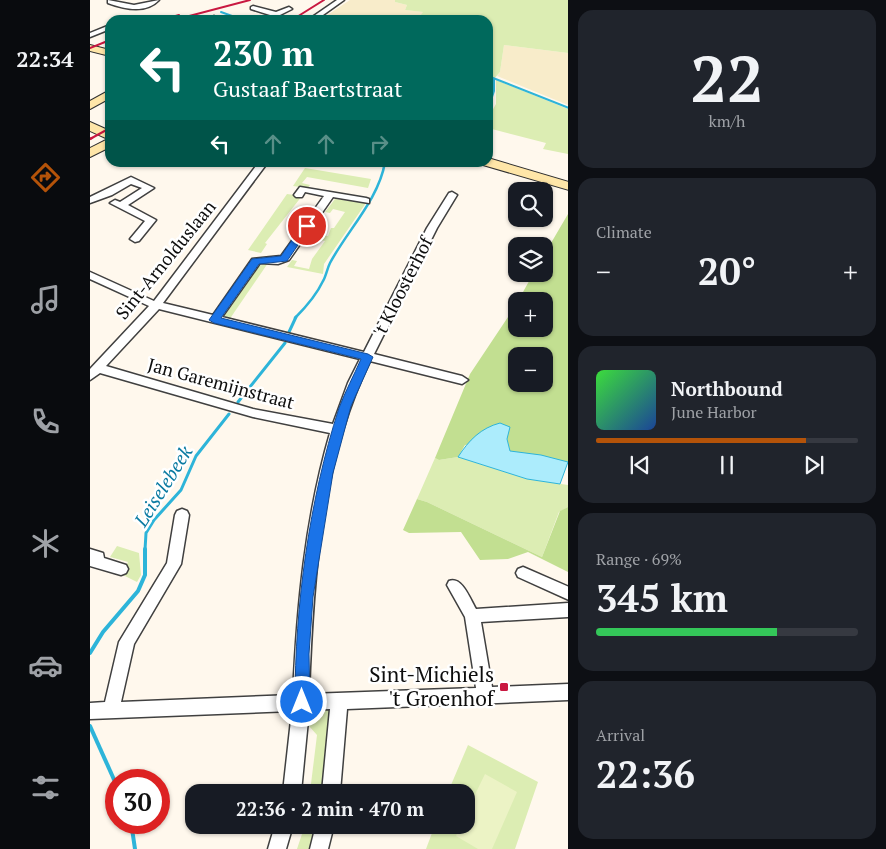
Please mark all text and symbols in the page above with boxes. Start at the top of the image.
text: 230 m [213,30,314,76]
text: 22 [690,34,764,121]
icon: left [130,35,195,100]
text: 22:34 [16,44,74,73]
text: Gustaaf Baertstraat [213,74,402,103]
text: km/h [709,110,745,132]
icon: left [206,130,234,158]
icon: ahead [259,130,287,158]
icon: ahead [312,130,340,158]
icon: right [365,130,393,158]
icon: directions [28,160,63,195]
map controls [508,182,553,392]
button: search [508,182,553,227]
street label: Sint-Arnolduslaan [110,195,221,324]
pin [286,205,328,247]
icon: arrive [293,212,321,240]
text: Climate [596,221,652,243]
street label: 't Kloosterhof [367,231,438,341]
button: layers [508,237,553,282]
text: 20° [698,246,756,296]
text: − [596,253,611,290]
text: + [843,253,858,290]
icon: music [28,282,63,317]
button: + [508,292,553,337]
button: − [508,347,553,392]
street label: Jan Garemijnstraat [145,352,298,414]
text: Northbound [671,376,783,401]
text: June Harbor [671,401,757,423]
icon: phone [28,404,63,439]
water label: Leiselebeek [127,440,198,532]
icon: previous [626,451,654,479]
icon: pause [713,451,741,479]
icon: next [800,451,828,479]
icon: climate [28,526,63,561]
text: Range · 69% [596,548,682,570]
text: 345 km [596,573,728,623]
icon: car [28,648,63,683]
place label: Sint-Michiels 't Groenhof [369,660,496,712]
position arrow [275,675,327,727]
marker: Sint-Michiels 't Groenhof [498,681,510,693]
text: Arrival [596,724,645,746]
text: 22:36 [596,749,695,799]
speed limit sign: 30 [105,769,170,834]
icon: filters [28,770,63,805]
text: 22:36 · 2 min · 470 m [236,796,424,821]

